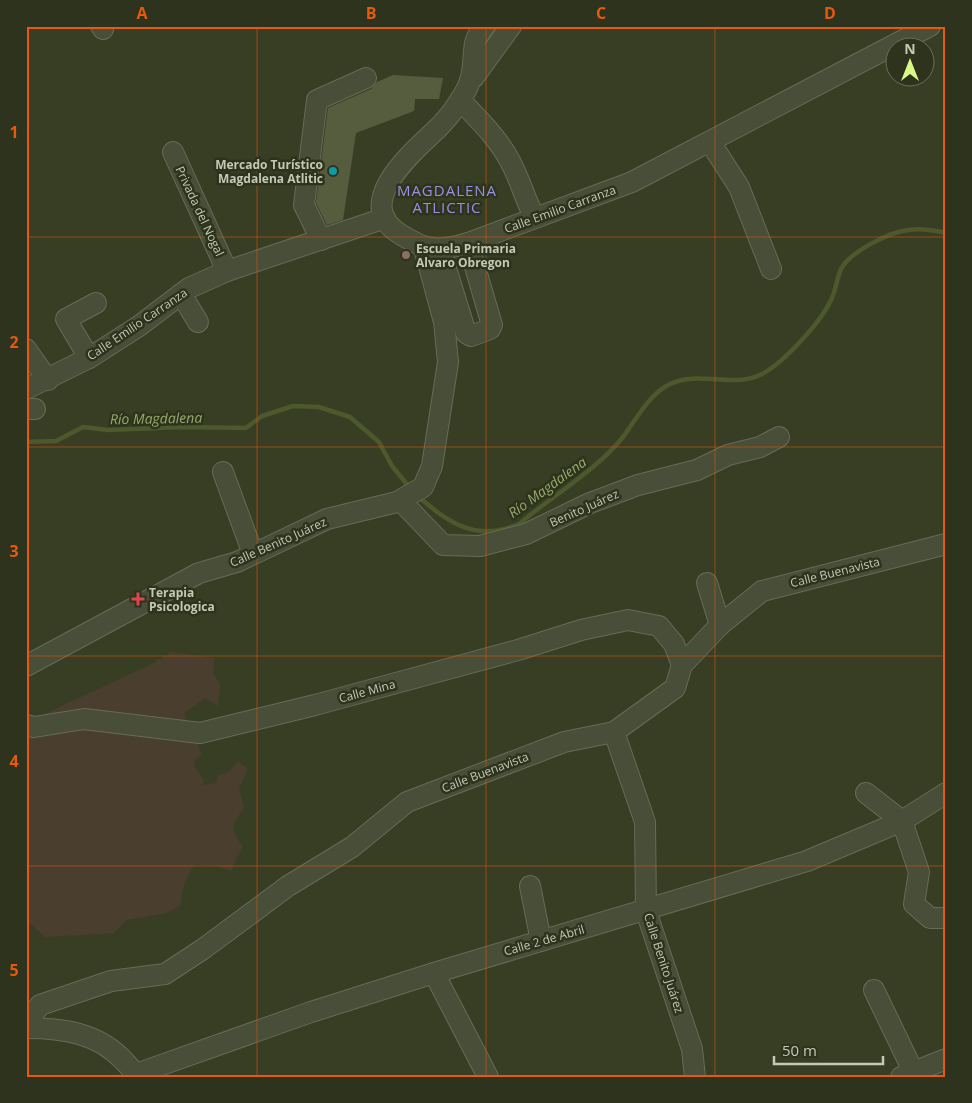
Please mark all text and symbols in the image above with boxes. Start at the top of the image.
text: A [136,2,148,24]
text: B [366,2,376,24]
text: C [596,2,606,24]
text: D [824,2,836,24]
north arrow [884,38,934,88]
text: N [904,39,916,58]
text: 1 [9,121,19,143]
place label: Mercado Turístico Magdalena Atlitic [215,156,323,187]
street label: Privada del Nogal [172,163,228,259]
marker: Mercado Turístico Magdalena Atlitic [327,165,339,177]
district label: MAGDALENA ATLICTIC [397,180,497,217]
street label: Calle Emilio Carranza [502,181,618,237]
place label: Escuela Primaria Alvaro Obregon [416,240,516,271]
marker: Escuela Primaria Alvaro Obregon [400,249,412,261]
street label: Calle Emilio Carranza [83,284,191,364]
text: 2 [9,331,19,353]
water label: Río Magdalena [110,408,202,428]
water label: Río Magdalena [504,452,590,522]
street label: Benito Juárez [547,485,622,531]
street label: Calle Benito Juárez [227,513,329,571]
text: 3 [9,540,19,562]
street label: Calle Buenavista [788,553,882,591]
place label: Terapia Psicologica [149,584,215,615]
marker: Terapia Psicologica [131,592,145,606]
street label: Calle Mina [337,675,397,707]
street label: Calle Buenavista [439,748,531,796]
text: 4 [9,750,19,772]
street label: Calle Benito Juárez [640,911,688,1016]
street label: Calle 2 de Abril [502,920,586,960]
text: 5 [9,959,19,981]
scale bar [774,1033,883,1065]
text: 50 m [782,1040,817,1060]

